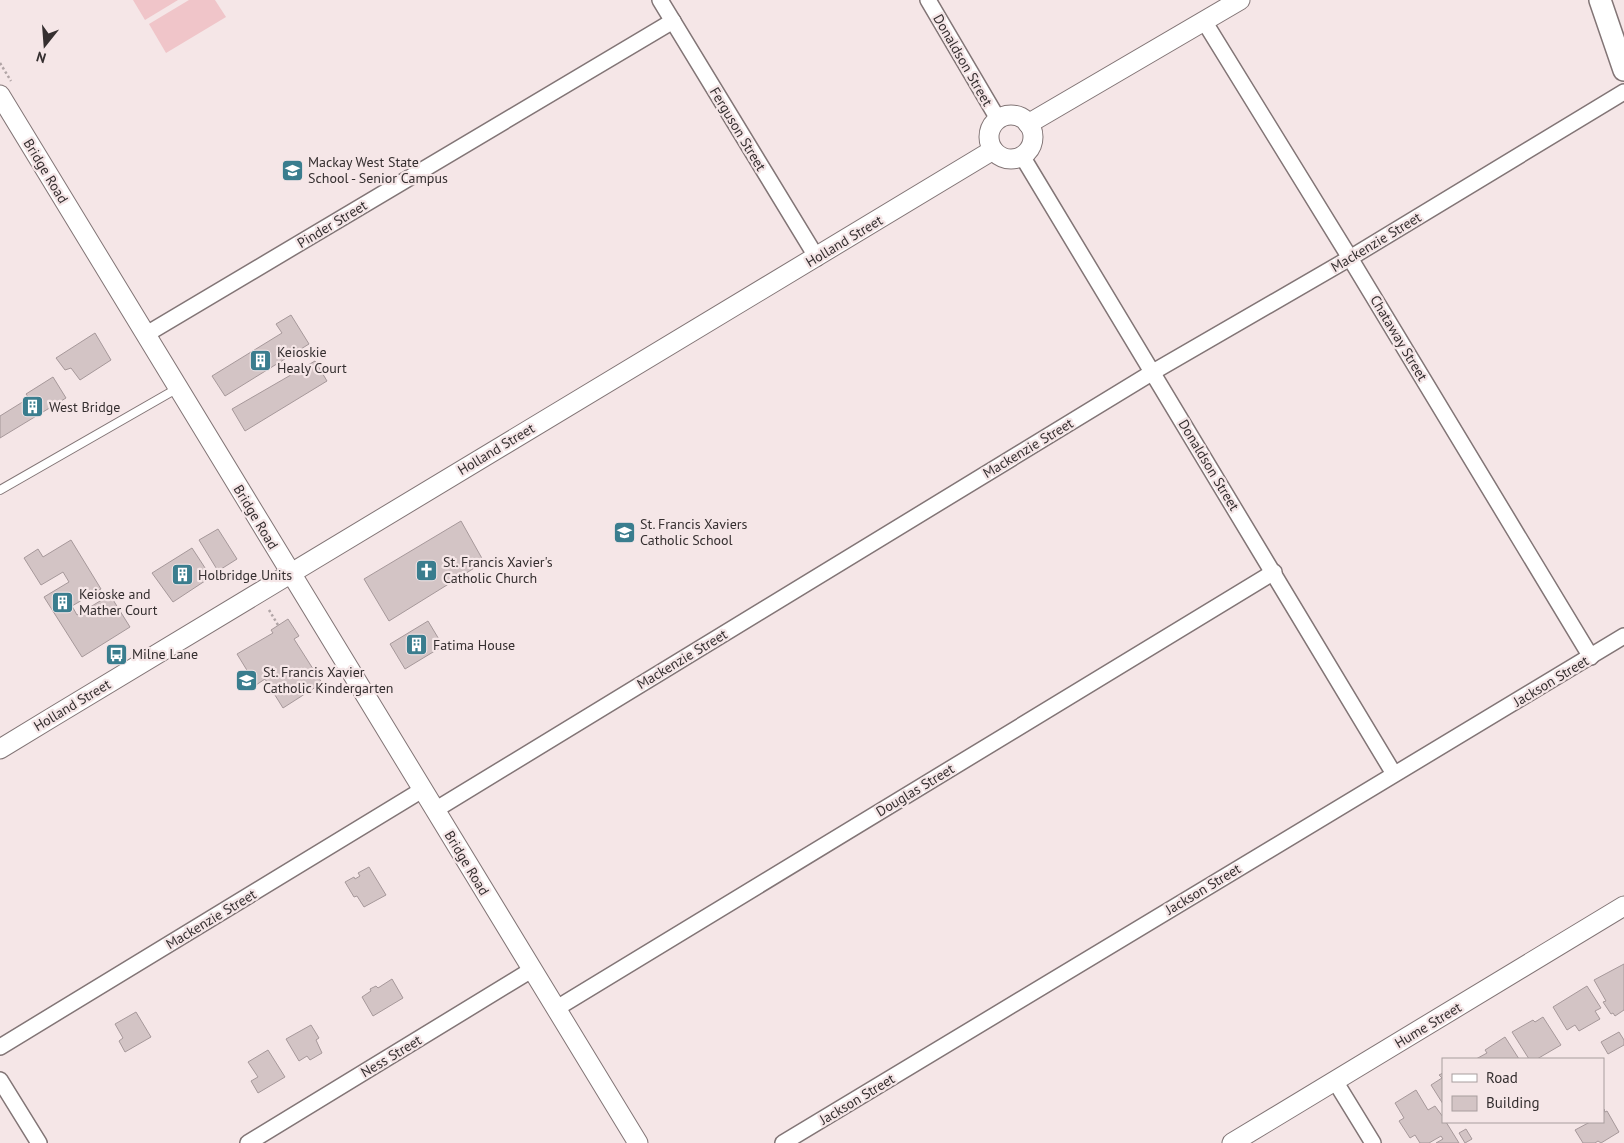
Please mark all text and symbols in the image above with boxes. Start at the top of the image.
street label: Donaldson Street [929,11,997,110]
north arrow [20,20,70,70]
text: N [34,47,48,67]
street label: Ferguson Street [706,84,770,174]
street label: Bridge Road [20,135,72,207]
place label: Mackay West State School - Senior Campus [308,153,448,187]
school or university icon: Mackay West State School - Senior Campus [280,158,304,182]
street label: Pinder Street [294,196,370,252]
street label: Mackenzie Street [1328,208,1425,276]
street label: Holland Street [802,211,886,271]
street label: Chataway Street [1366,292,1432,384]
place label: Keioskie Healy Court [277,343,347,377]
building icon: Keioskie Healy Court [249,348,273,372]
building icon: West Bridge [21,395,45,419]
place label: West Bridge [49,398,120,416]
street label: Mackenzie Street [980,414,1077,482]
street label: Donaldson Street [1175,416,1243,514]
street label: Holland Street [454,419,538,479]
street label: Bridge Road [230,481,282,553]
place label: St. Francis Xaviers Catholic School [640,515,747,549]
school or university icon: St. Francis Xaviers Catholic School [612,520,636,544]
place label: St. Francis Xavier's Catholic Church [443,553,553,587]
church icon: St. Francis Xavier's Catholic Church [415,558,439,582]
building icon: Holbridge Units [170,563,194,587]
place label: Holbridge Units [198,566,292,584]
place label: Keioske and Mather Court [79,585,158,619]
building icon: Keioske and Mather Court [51,590,75,614]
street label: Mackenzie Street [634,625,731,693]
building icon: Fatima House [405,633,429,657]
place label: Fatima House [433,636,515,654]
bus stop icon: Milne Lane [104,642,128,666]
place label: Milne Lane [132,645,198,663]
street label: Jackson Street [1509,651,1592,711]
place label: St. Francis Xavier Catholic Kindergarten [263,663,394,697]
school or university icon: St. Francis Xavier Catholic Kindergarten [235,668,259,692]
street label: Holland Street [30,675,114,735]
street label: Douglas Street [873,759,958,820]
street label: Bridge Road [441,827,493,899]
street label: Jackson Street [1161,859,1244,919]
street label: Mackenzie Street [163,885,260,953]
street label: Hume Street [1391,998,1465,1052]
street label: Ness Street [357,1031,425,1081]
legend [1442,1058,1604,1123]
text: Road [1486,1068,1518,1087]
street label: Jackson Street [815,1069,898,1129]
text: Building [1486,1093,1540,1112]

